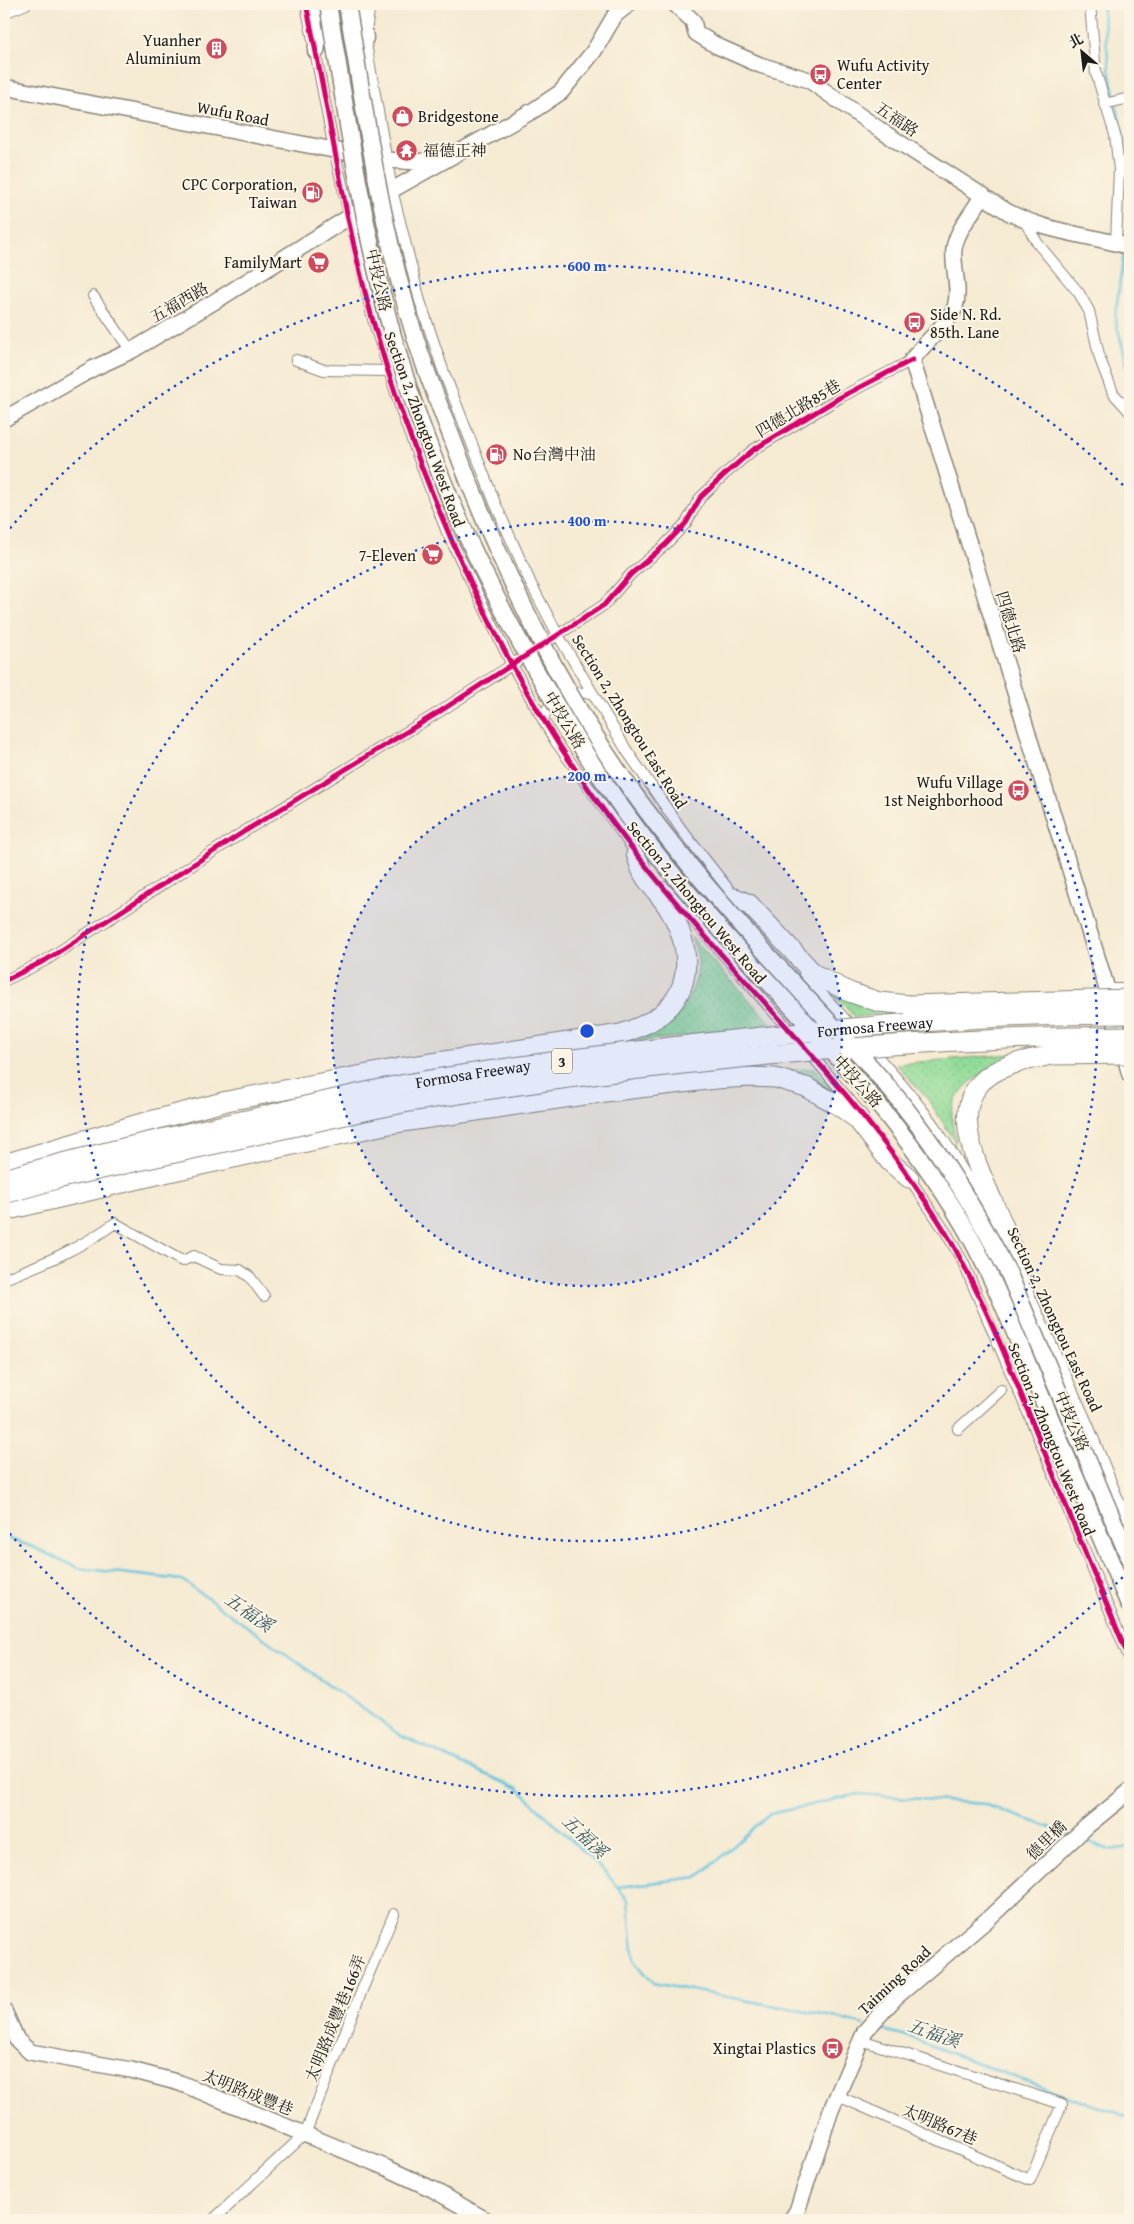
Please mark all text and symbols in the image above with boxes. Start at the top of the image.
place label: Yuanher Aluminium [125,28,201,70]
north arrow [1056,28,1106,78]
text: 北 [1065,28,1087,53]
building icon: Yuanher Aluminium [205,37,229,61]
place label: Wufu Activity Center [837,53,930,95]
bus stop icon: Wufu Activity Center [809,62,833,86]
street label: Wufu Road [195,94,272,132]
street label: 五福路 [870,96,924,142]
shop icon: Bridgestone [390,104,414,128]
place label: Bridgestone [418,104,499,128]
temple icon: 福德正神 [395,138,419,162]
place label: 福德正神 [423,138,487,162]
place label: CPC Corporation, Taiwan [182,172,297,214]
fuel station icon: CPC Corporation, Taiwan [301,181,325,205]
street label: 中投公路 [360,246,398,314]
place label: FamilyMart [224,250,302,274]
supermarket icon: FamilyMart [306,250,330,274]
text: 600 m [567,255,607,276]
street label: 五福西路 [145,276,213,328]
place label: Side N. Rd. 85th. Lane [930,302,1001,344]
bus stop icon: Side N. Rd. 85th. Lane [902,311,926,335]
street label: Section 2, Zhongtou West Road [378,328,472,531]
street label: 四德北路85巷 [751,373,845,443]
fuel station icon: No台灣中油 [485,442,509,466]
place label: No台灣中油 [513,442,596,466]
text: 400 m [567,510,607,531]
place label: 7-Eleven [359,543,416,567]
supermarket icon: 7-Eleven [420,543,444,567]
street label: 四德北路 [990,588,1032,656]
street label: Section 2, Zhongtou East Road [566,629,694,813]
street label: 中投公路 [538,686,592,754]
text: 200 m [567,765,607,786]
place label: Wufu Village 1st Neighborhood [883,770,1003,812]
bus stop icon: Wufu Village 1st Neighborhood [1007,779,1031,803]
street label: Section 2, Zhongtou West Road [621,815,773,989]
street label: Formosa Freeway [816,1009,934,1043]
centre of rings [578,1022,596,1040]
road number: 3 [552,1048,572,1074]
street label: 中投公路 [828,1049,888,1113]
street label: Formosa Freeway [413,1053,532,1094]
street label: Section 2, Zhongtou East Road [1002,1223,1109,1416]
street label: Section 2, Zhongtou West Road [1002,1339,1102,1540]
street label: 中投公路 [1048,1387,1096,1455]
water label: 五福溪 [219,1585,280,1640]
water label: 五福溪 [556,1808,615,1866]
street label: 德里橋 [1020,1815,1072,1865]
street label: Taiming Road [852,1940,936,2020]
street label: 太明路成豐巷166弄 [299,1951,371,2085]
water label: 五福溪 [904,2011,966,2055]
place label: Xingtai Plastics [713,2036,816,2060]
bus stop icon: Xingtai Plastics [820,2036,844,2060]
street label: 太明路成豐巷 [199,2063,297,2121]
street label: 太明路67巷 [899,2097,981,2151]

